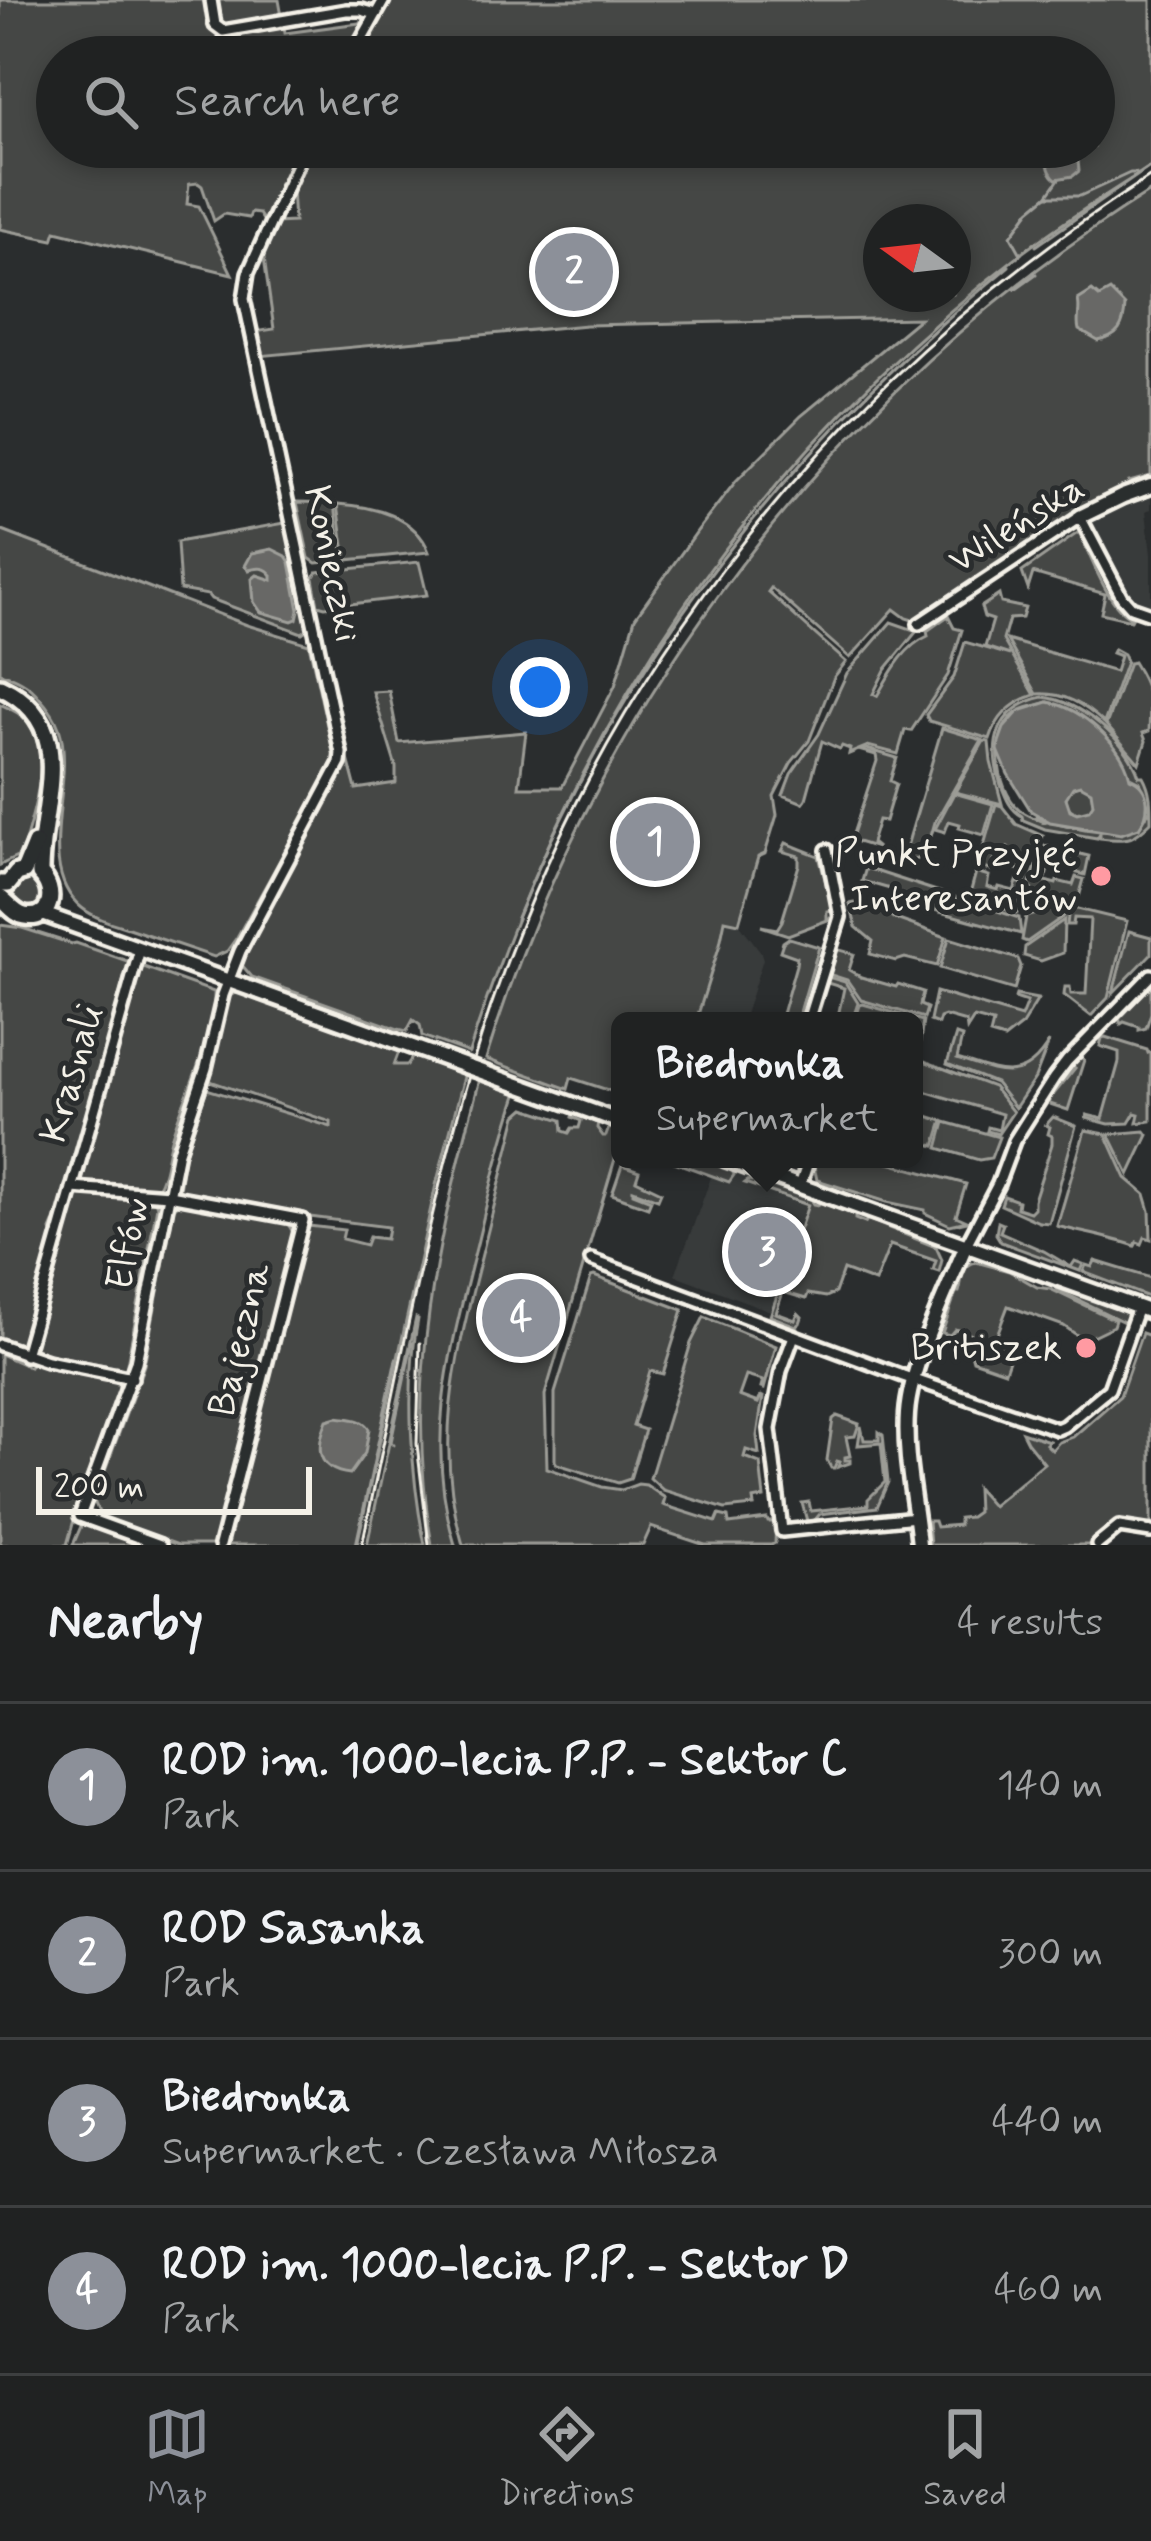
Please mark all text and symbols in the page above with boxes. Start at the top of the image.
search box [36,36,1115,168]
icon: search [78,69,144,135]
text: Search here [174,73,401,132]
north arrow [863,204,971,312]
pin: 2 [535,227,613,317]
street label: Wileńska [939,463,1095,587]
street label: Konieczki [290,481,372,647]
your location [510,657,570,717]
pin: 1 [616,797,694,887]
place label: Punkt Przyjęć Interesantów [834,829,1077,925]
marker: Punkt Przyjęć Interesantów [1088,863,1114,889]
street label: Krasnali [29,999,117,1149]
popup [611,1012,923,1168]
text: Biedronka [656,1035,844,1094]
text: Supermarket [656,1094,878,1145]
street label: Elfów [95,1193,163,1295]
pin: 3 [728,1207,806,1297]
street label: Bajeczna [197,1257,285,1422]
pin: 4 [482,1273,560,1363]
place label: Britiszek [910,1323,1062,1374]
marker: Britiszek [1073,1335,1099,1361]
scale bar [36,1461,312,1514]
text: 200 m [54,1466,144,1510]
text: Nearby [48,1590,203,1656]
text: 4 results [957,1598,1103,1649]
text: ROD im. 1000-lecia P.P. - Sektor C [162,1732,847,1791]
text: 1 [78,1761,96,1812]
text: 140 m [997,1761,1103,1812]
text: Park [162,1791,240,1842]
text: ROD Sasanka [162,1900,425,1959]
text: 2 [77,1929,97,1980]
text: 300 m [998,1929,1103,1980]
text: Park [162,1959,240,2010]
text: Biedronka [162,2068,351,2127]
text: 3 [78,2097,96,2148]
text: 440 m [992,2097,1103,2148]
text: Supermarket · Czesława Miłosza [162,2127,719,2178]
text: ROD im. 1000-lecia P.P. - Sektor D [162,2236,850,2295]
text: 4 [76,2265,98,2316]
text: 460 m [994,2265,1103,2316]
text: Park [162,2295,240,2346]
tab: Map [144,2401,210,2517]
tab: Directions [499,2401,635,2517]
tab: Saved [923,2401,1007,2517]

